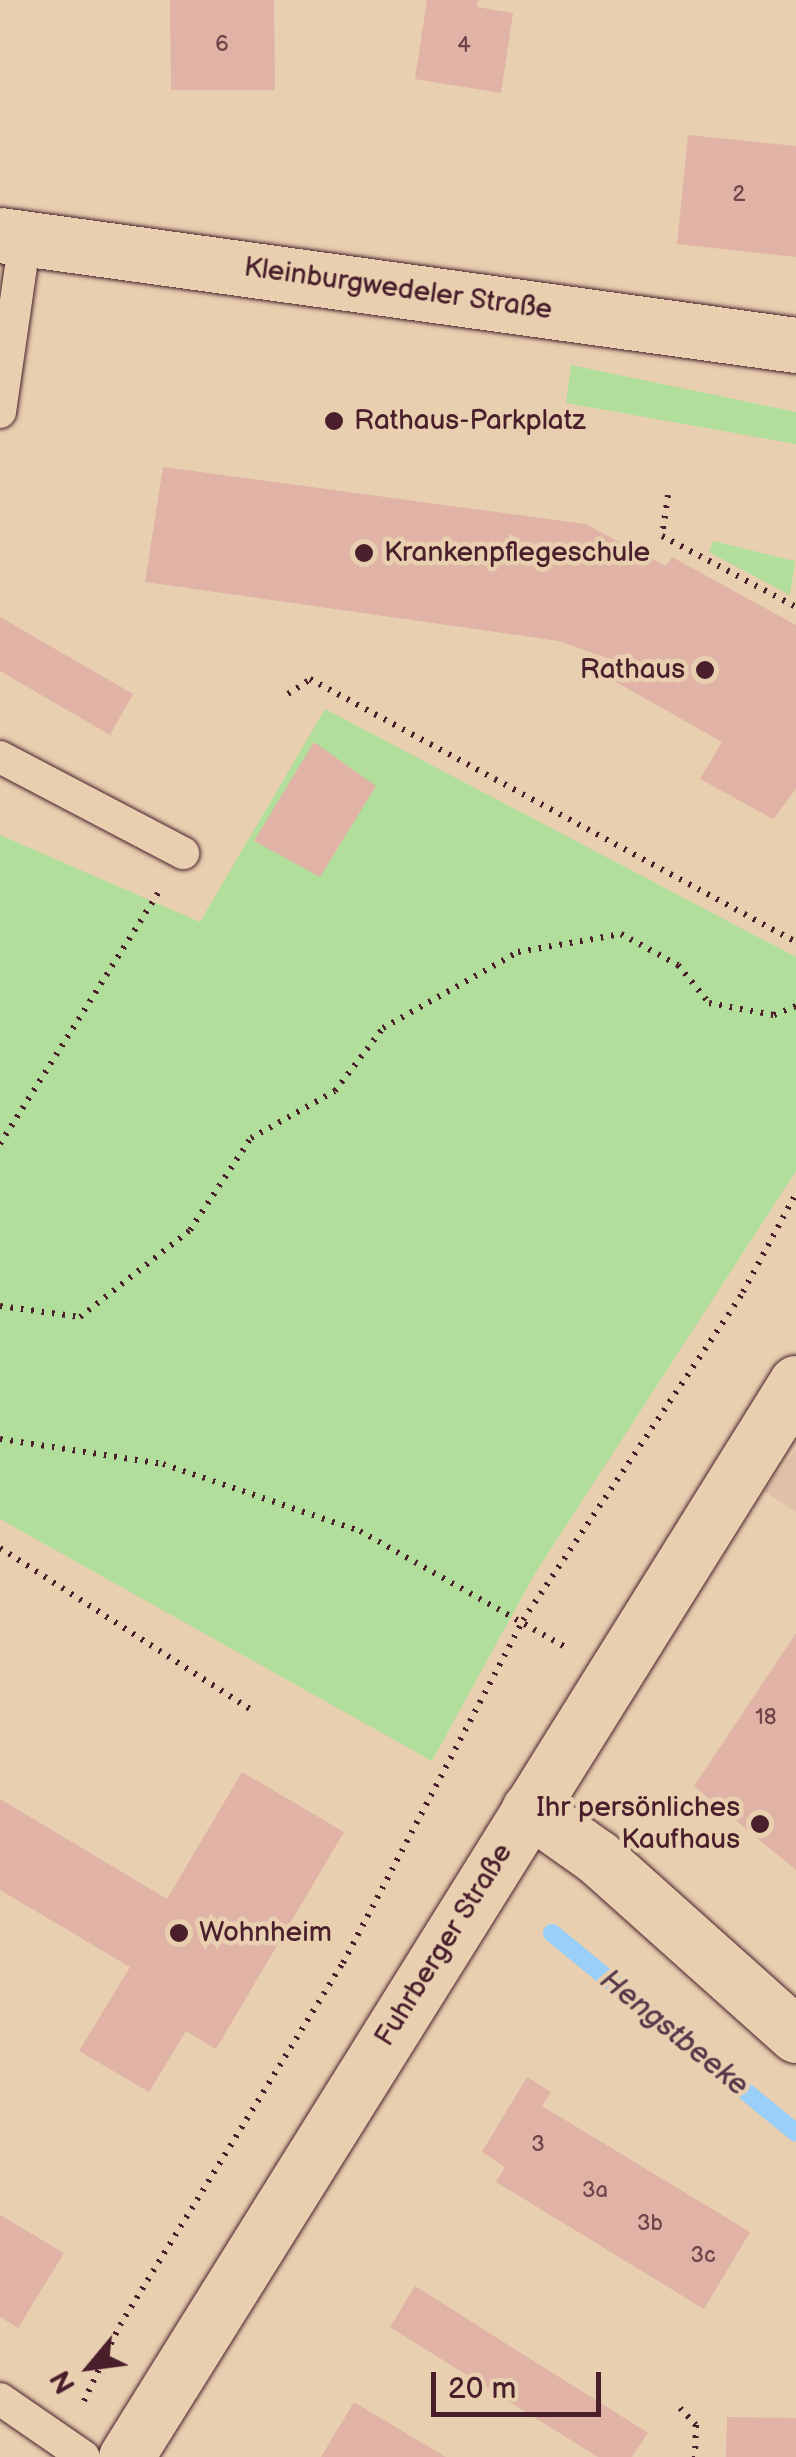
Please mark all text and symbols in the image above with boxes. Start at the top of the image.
house number: 6 [215,32,229,58]
house number: 4 [457,33,471,59]
house number: 2 [733,182,745,208]
street label: Kleinburgwedeler Straße [241,251,555,327]
place label: Rathaus-Parkplatz [354,404,586,438]
marker: Rathaus-Parkplatz [323,410,345,432]
place label: Krankenpflegeschule [384,536,650,570]
marker: Krankenpflegeschule [353,542,375,564]
place label: Rathaus [580,653,685,687]
marker: Rathaus [694,659,716,681]
house number: 18 [755,1705,777,1731]
place label: Ihr persönliches Kaufhaus [536,1791,740,1857]
marker: Ihr persönliches Kaufhaus [749,1813,771,1835]
street label: Fuhrberger Straße [368,1837,520,2053]
place label: Wohnheim [199,1916,332,1950]
marker: Wohnheim [168,1922,190,1944]
water label: Hengstbeeke [592,1962,756,2104]
house number: 3 [531,2132,545,2158]
house number: 3a [582,2178,608,2204]
house number: 3b [637,2211,663,2237]
house number: 3c [690,2243,716,2269]
north arrow [40,2317,140,2417]
scale bar [436,2352,606,2414]
text: N [44,2365,83,2399]
text: 20 m [448,2371,516,2407]

